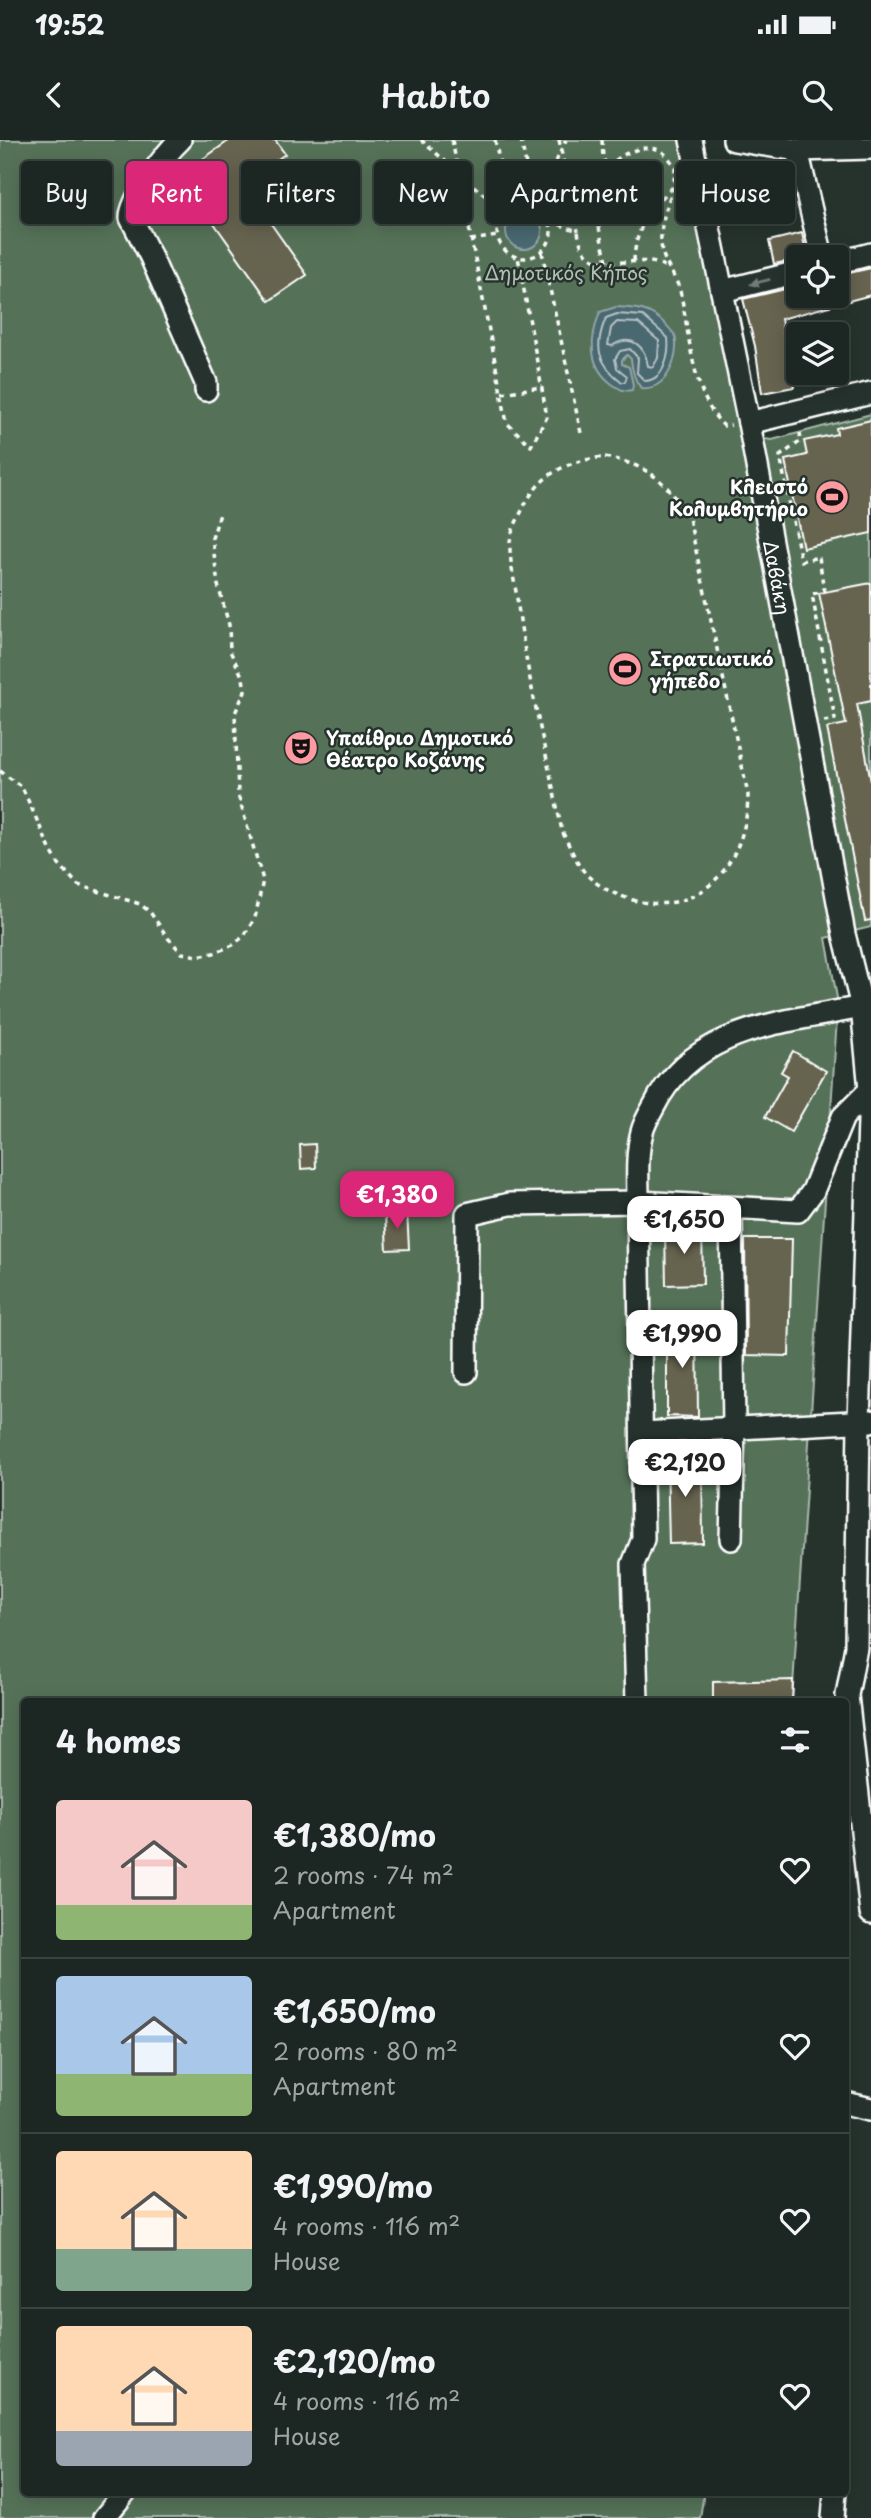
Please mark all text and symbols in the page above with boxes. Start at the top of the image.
text: 19:52 [35,5,105,44]
text: Habito [380,71,491,119]
icon: back [35,76,73,114]
icon: search [798,76,836,114]
chip: Buy [21,161,112,224]
chip: Rent [126,161,227,224]
chip: Filters [241,161,360,224]
chip: New [374,161,472,224]
chip: Apartment [486,161,662,224]
chip: House [676,161,795,224]
map controls [786,245,849,385]
button: locate [786,245,849,308]
park label: Δημοτικός Κήπος [484,258,648,286]
one-way arrow [749,277,771,288]
button: layers [786,322,849,385]
place label: Κλειστό Κολυμβητήριο [669,472,808,522]
sports icon: Κλειστό Κολυμβητήριο [813,478,851,516]
street label: Δαβάκη [757,538,798,617]
place label: Στρατιωτικό γήπεδο [650,644,773,694]
sports icon: Στρατιωτικό γήπεδο [606,650,644,688]
place label: Υπαίθριο Δημοτικό Θέατρο Κοζάνης [326,723,513,773]
theatre icon: Υπαίθριο Δημοτικό Θέατρο Κοζάνης [282,729,320,767]
pin: €1,380 [340,1172,454,1231]
text: €1,380 [356,1176,438,1211]
pin: €1,650 [627,1196,741,1256]
text: €1,650 [643,1201,725,1236]
pin: €1,990 [625,1310,739,1370]
text: €1,990 [642,1315,722,1350]
pin: €2,120 [628,1440,742,1499]
text: €2,120 [644,1444,726,1479]
text: 4 homes [56,1718,181,1763]
icon: filters [776,1721,814,1759]
text: €1,380/mo [273,1812,436,1857]
icon: home [112,1828,196,1912]
icon: heart [776,1851,814,1889]
text: 2 rooms · 74 m² [273,1857,454,1892]
text: Apartment [273,1892,396,1927]
text: €1,650/mo [273,1988,436,2033]
icon: home [112,2004,196,2088]
icon: heart [776,2027,814,2065]
text: 2 rooms · 80 m² [273,2033,458,2068]
text: Apartment [273,2068,396,2103]
text: €1,990/mo [273,2163,433,2208]
icon: home [112,2179,196,2263]
icon: heart [776,2202,814,2240]
text: 4 rooms · 116 m² [273,2208,460,2243]
text: House [273,2243,340,2278]
text: €2,120/mo [273,2338,435,2383]
icon: home [112,2354,196,2438]
icon: heart [776,2377,814,2415]
text: 4 rooms · 116 m² [273,2383,460,2418]
text: House [273,2418,340,2453]

